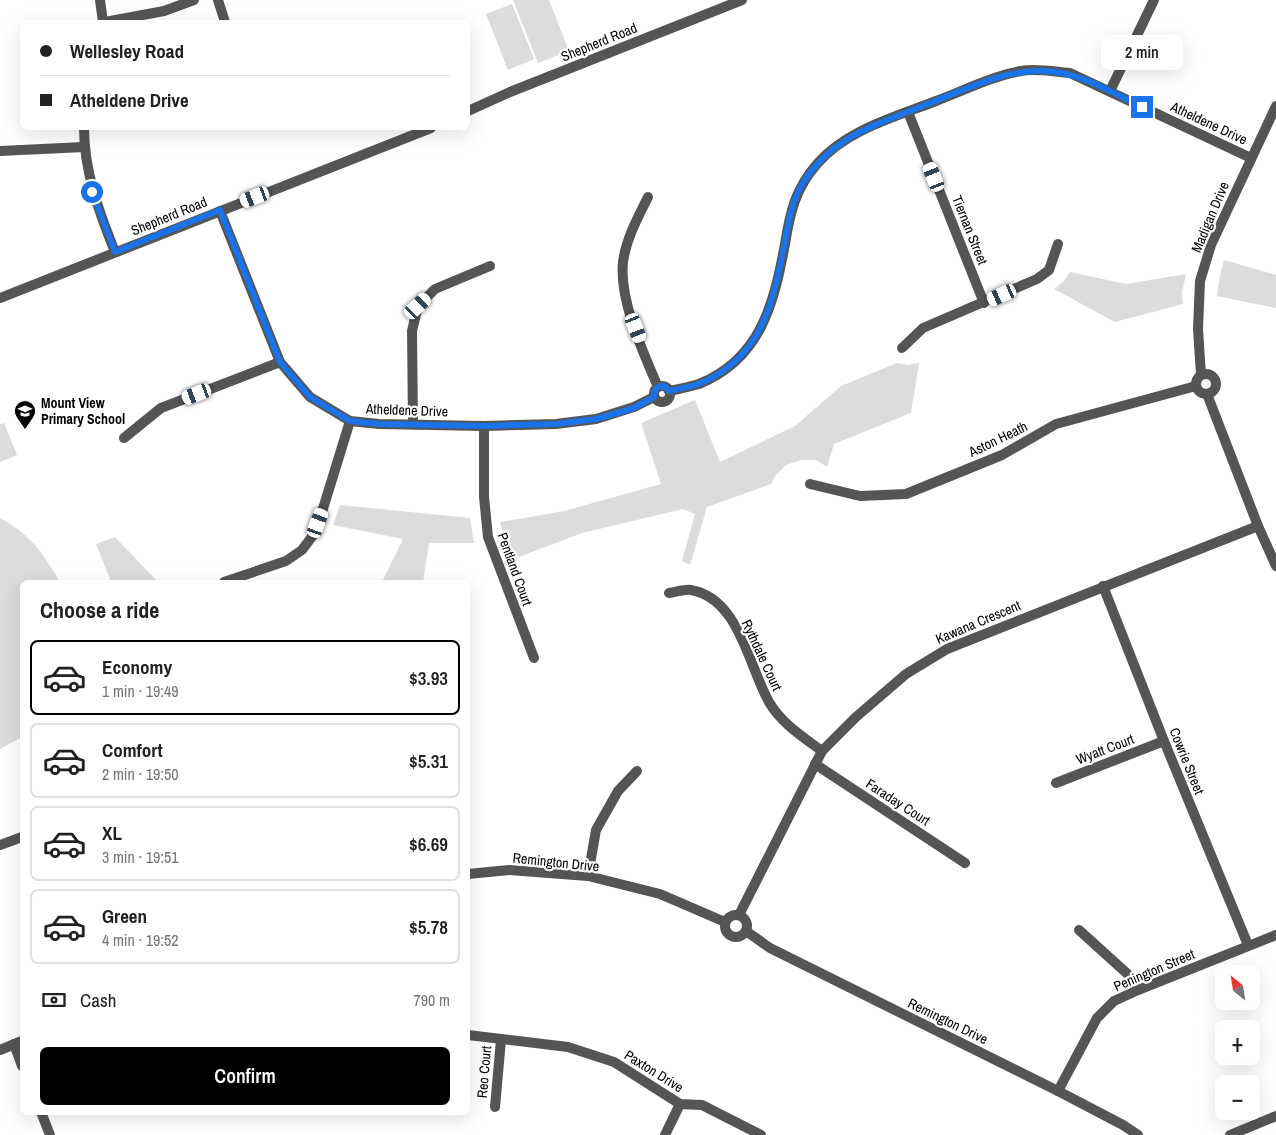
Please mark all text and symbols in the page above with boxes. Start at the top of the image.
street label: Shepherd Road [558,19,640,65]
callout: 2 min [1101,34,1183,70]
text: Wellesley Road [70,38,184,64]
text: 2 min [1125,41,1159,63]
text: Atheldene Drive [70,87,189,113]
route end [1131,96,1153,118]
street label: Atheldene Drive [1167,97,1250,149]
car [921,160,946,194]
street label: Madigan Drive [1187,179,1233,255]
route start [81,181,103,203]
car [238,185,271,209]
street label: Shepherd Road [128,193,210,239]
street label: Tiernan Street [948,193,992,267]
car [985,282,1018,308]
car [401,290,434,322]
car [623,311,648,345]
car [180,382,213,406]
place label: Mount View Primary School [41,394,125,428]
school or university icon: Mount View Primary School [13,399,37,430]
street label: Atheldene Drive [365,400,448,420]
street label: Aston Heath [965,417,1030,461]
car [305,506,330,540]
street label: Pentland Court [493,530,537,608]
text: Choose a ride [40,595,159,625]
street label: Kawana Crescent [933,596,1023,648]
street label: Rythdale Court [738,616,786,694]
text: Economy [102,654,172,680]
icon: car [42,655,87,700]
text: $3.93 [409,665,448,691]
text: 1 min · 19:49 [102,680,179,702]
street label: Cowrie Street [1166,725,1208,797]
street label: Wyatt Court [1074,730,1136,768]
text: Comfort [102,737,163,763]
icon: car [42,738,87,783]
text: $5.31 [409,748,448,774]
text: 2 min · 19:50 [102,763,179,785]
street label: Faraday Court [863,775,933,829]
text: XL [102,820,122,846]
icon: car [42,821,87,866]
text: $6.69 [409,831,448,857]
text: 3 min · 19:51 [102,846,179,868]
street label: Remington Drive [512,849,600,875]
text: Green [102,903,147,929]
icon: car [42,904,87,949]
text: $5.78 [409,914,448,940]
text: 4 min · 19:52 [102,929,179,951]
street label: Penington Street [1111,945,1197,995]
north arrow [1215,965,1260,1010]
map controls [1215,965,1260,1120]
icon: cash [40,986,68,1014]
text: Cash [80,987,116,1013]
text: 790 m [414,989,450,1011]
street label: Remington Drive [905,994,991,1048]
button: + [1215,1020,1260,1065]
street label: Reo Court [473,1045,495,1099]
street label: Paxton Drive [621,1046,687,1096]
button: Confirm [40,1047,450,1105]
button: − [1215,1075,1260,1120]

